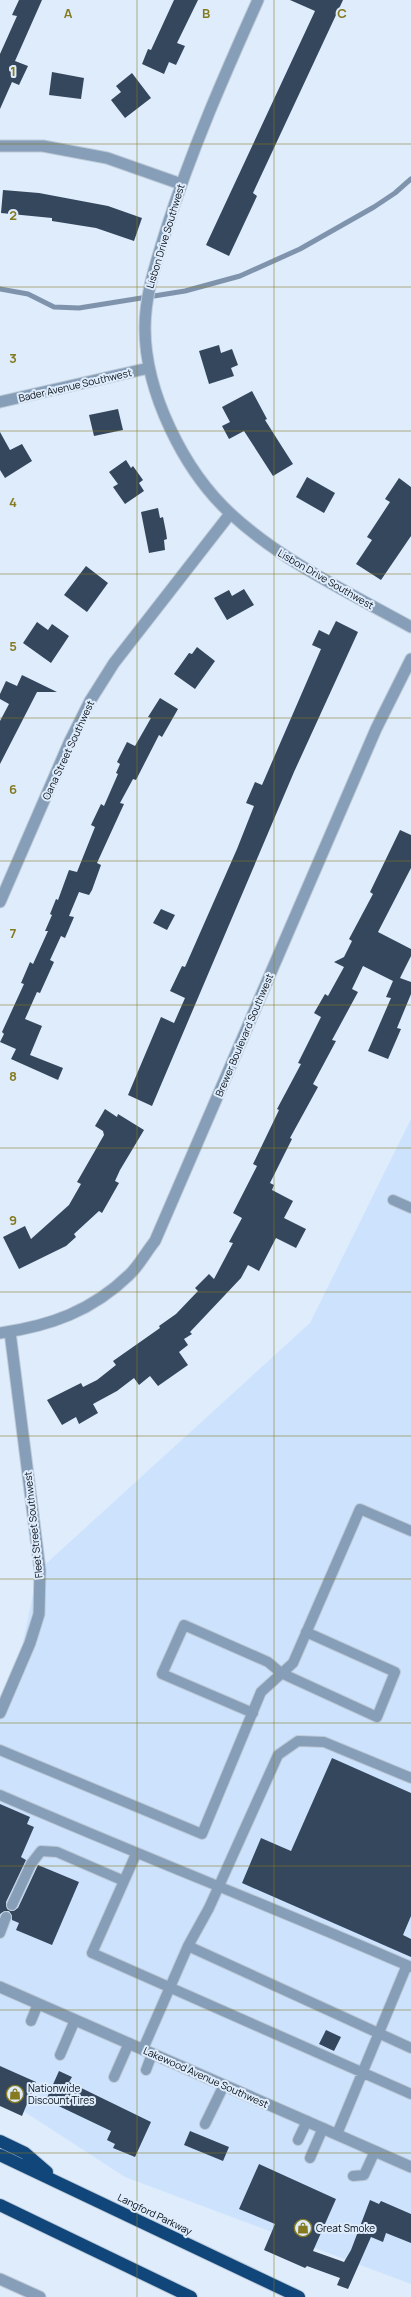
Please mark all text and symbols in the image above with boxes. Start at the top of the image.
text: A [64,4,73,22]
text: B [202,4,210,22]
text: C [337,4,347,22]
text: 1 [10,62,16,80]
street label: Lisbon Drive Southwest [142,182,188,290]
text: 2 [9,206,17,224]
text: 3 [9,349,17,367]
street label: Bader Avenue Southwest [17,365,133,405]
text: 4 [9,493,17,511]
street label: Lisbon Drive Southwest [276,546,376,612]
text: 5 [9,637,17,655]
street label: Oana Street Southwest [39,698,97,802]
text: 6 [9,780,17,798]
text: 7 [10,924,17,942]
street label: Brewer Boulevard Southwest [212,971,276,1099]
text: 8 [9,1067,17,1085]
text: 9 [9,1211,17,1229]
street label: Fleet Street Southwest [20,1471,46,1579]
street label: Lakewood Avenue Southwest [141,2043,271,2111]
place label: Nationwide Discount Tires [28,2081,94,2107]
shop icon: Nationwide Discount Tires [5,2084,25,2104]
street label: Langford Parkway [116,2190,195,2238]
shop icon: Great Smoke [293,2218,313,2238]
place label: Great Smoke [316,2221,375,2235]

